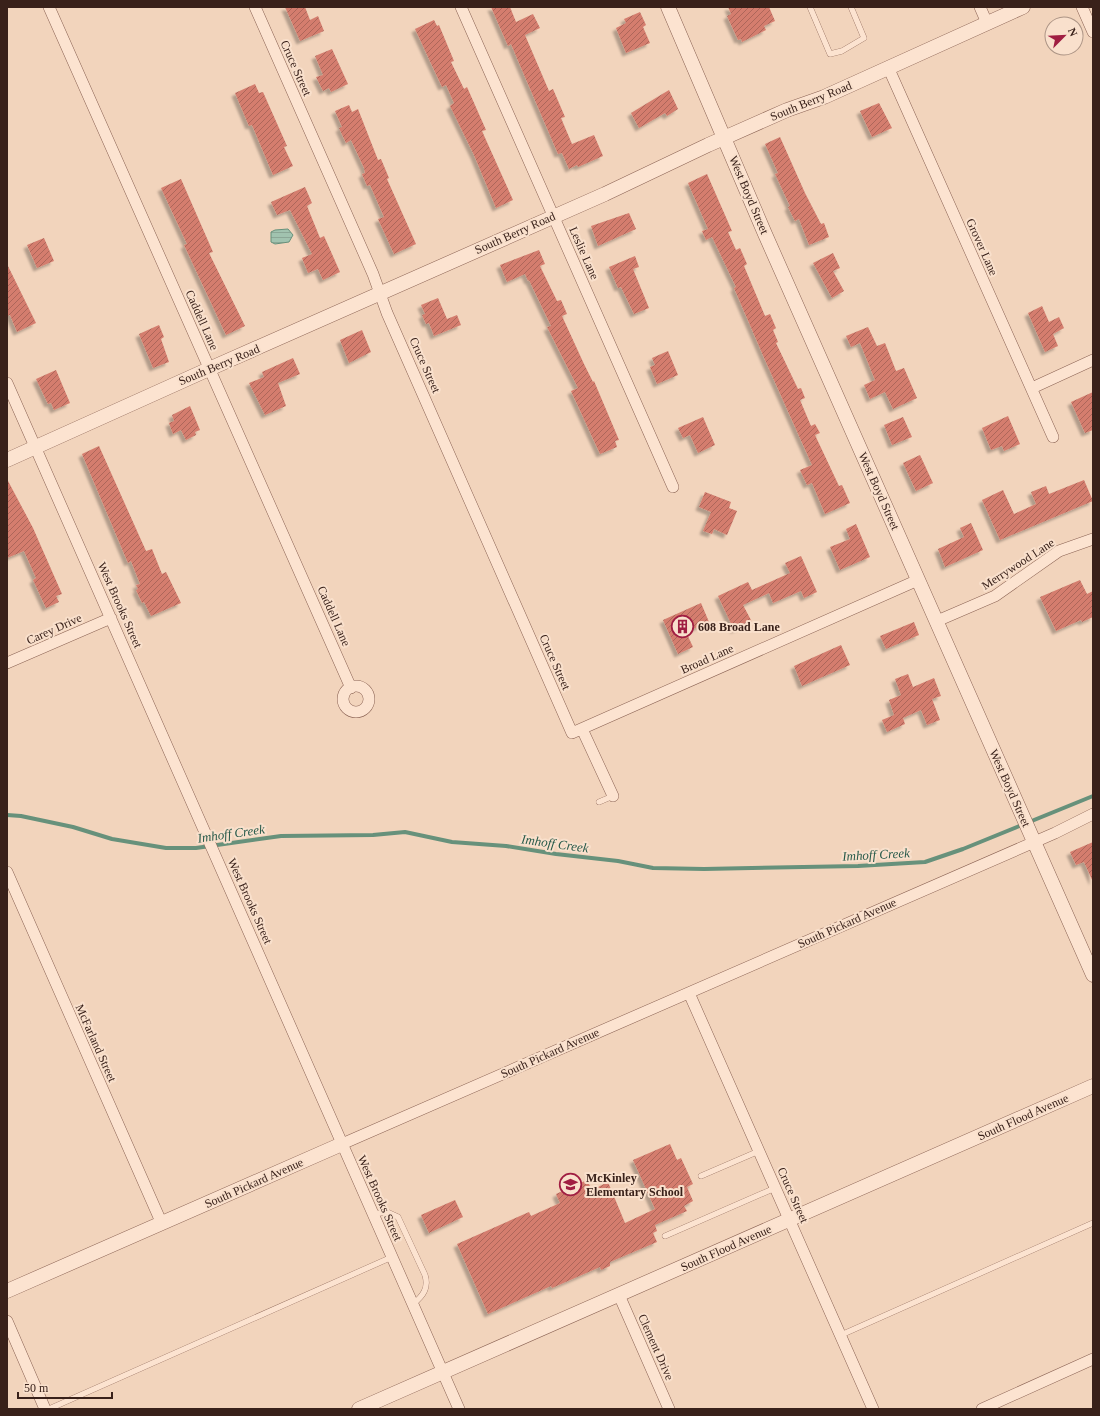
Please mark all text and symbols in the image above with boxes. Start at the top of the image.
north arrow [1044,16,1084,56]
text: N [1066,26,1080,38]
street label: Cruce Street [277,38,315,99]
street label: South Berry Road [768,78,854,124]
street label: West Boyd Street [726,154,772,237]
street label: South Berry Road [473,209,557,257]
street label: Grover Lane [963,216,1001,278]
street label: Leslie Lane [566,224,602,282]
street label: Caddell Lane [183,288,221,352]
street label: Cruce Street [406,335,444,396]
street label: South Berry Road [176,342,262,388]
street label: West Boyd Street [856,450,903,533]
street label: Merrywood Lane [979,535,1057,593]
street label: West Brooks Street [95,560,145,651]
street label: Caddell Lane [315,584,353,648]
street label: Carey Drive [24,611,84,647]
building icon: 608 Broad Lane [669,614,695,640]
place label: 608 Broad Lane [698,620,780,634]
street label: Cruce Street [536,632,574,693]
street label: Broad Lane [678,641,736,677]
street label: West Boyd Street [987,747,1034,830]
water label: Imhoff Creek [195,821,266,846]
water label: Imhoff Creek [519,831,590,856]
water label: Imhoff Creek [841,845,910,864]
street label: West Brooks Street [225,856,275,947]
street label: South Pickard Avenue [796,895,898,951]
street label: McFarland Street [73,1002,120,1085]
street label: South Pickard Avenue [499,1025,601,1081]
street label: South Flood Avenue [975,1091,1071,1143]
street label: West Brooks Street [355,1153,405,1244]
street label: South Pickard Avenue [203,1155,305,1211]
street label: Cruce Street [774,1165,812,1226]
place label: McKinley Elementary School [586,1171,684,1199]
school or university icon: McKinley Elementary School [558,1172,584,1198]
street label: South Flood Avenue [678,1222,774,1274]
street label: Clement Drive [635,1312,677,1382]
scale bar [18,1374,112,1400]
text: 50 m [24,1381,49,1395]

